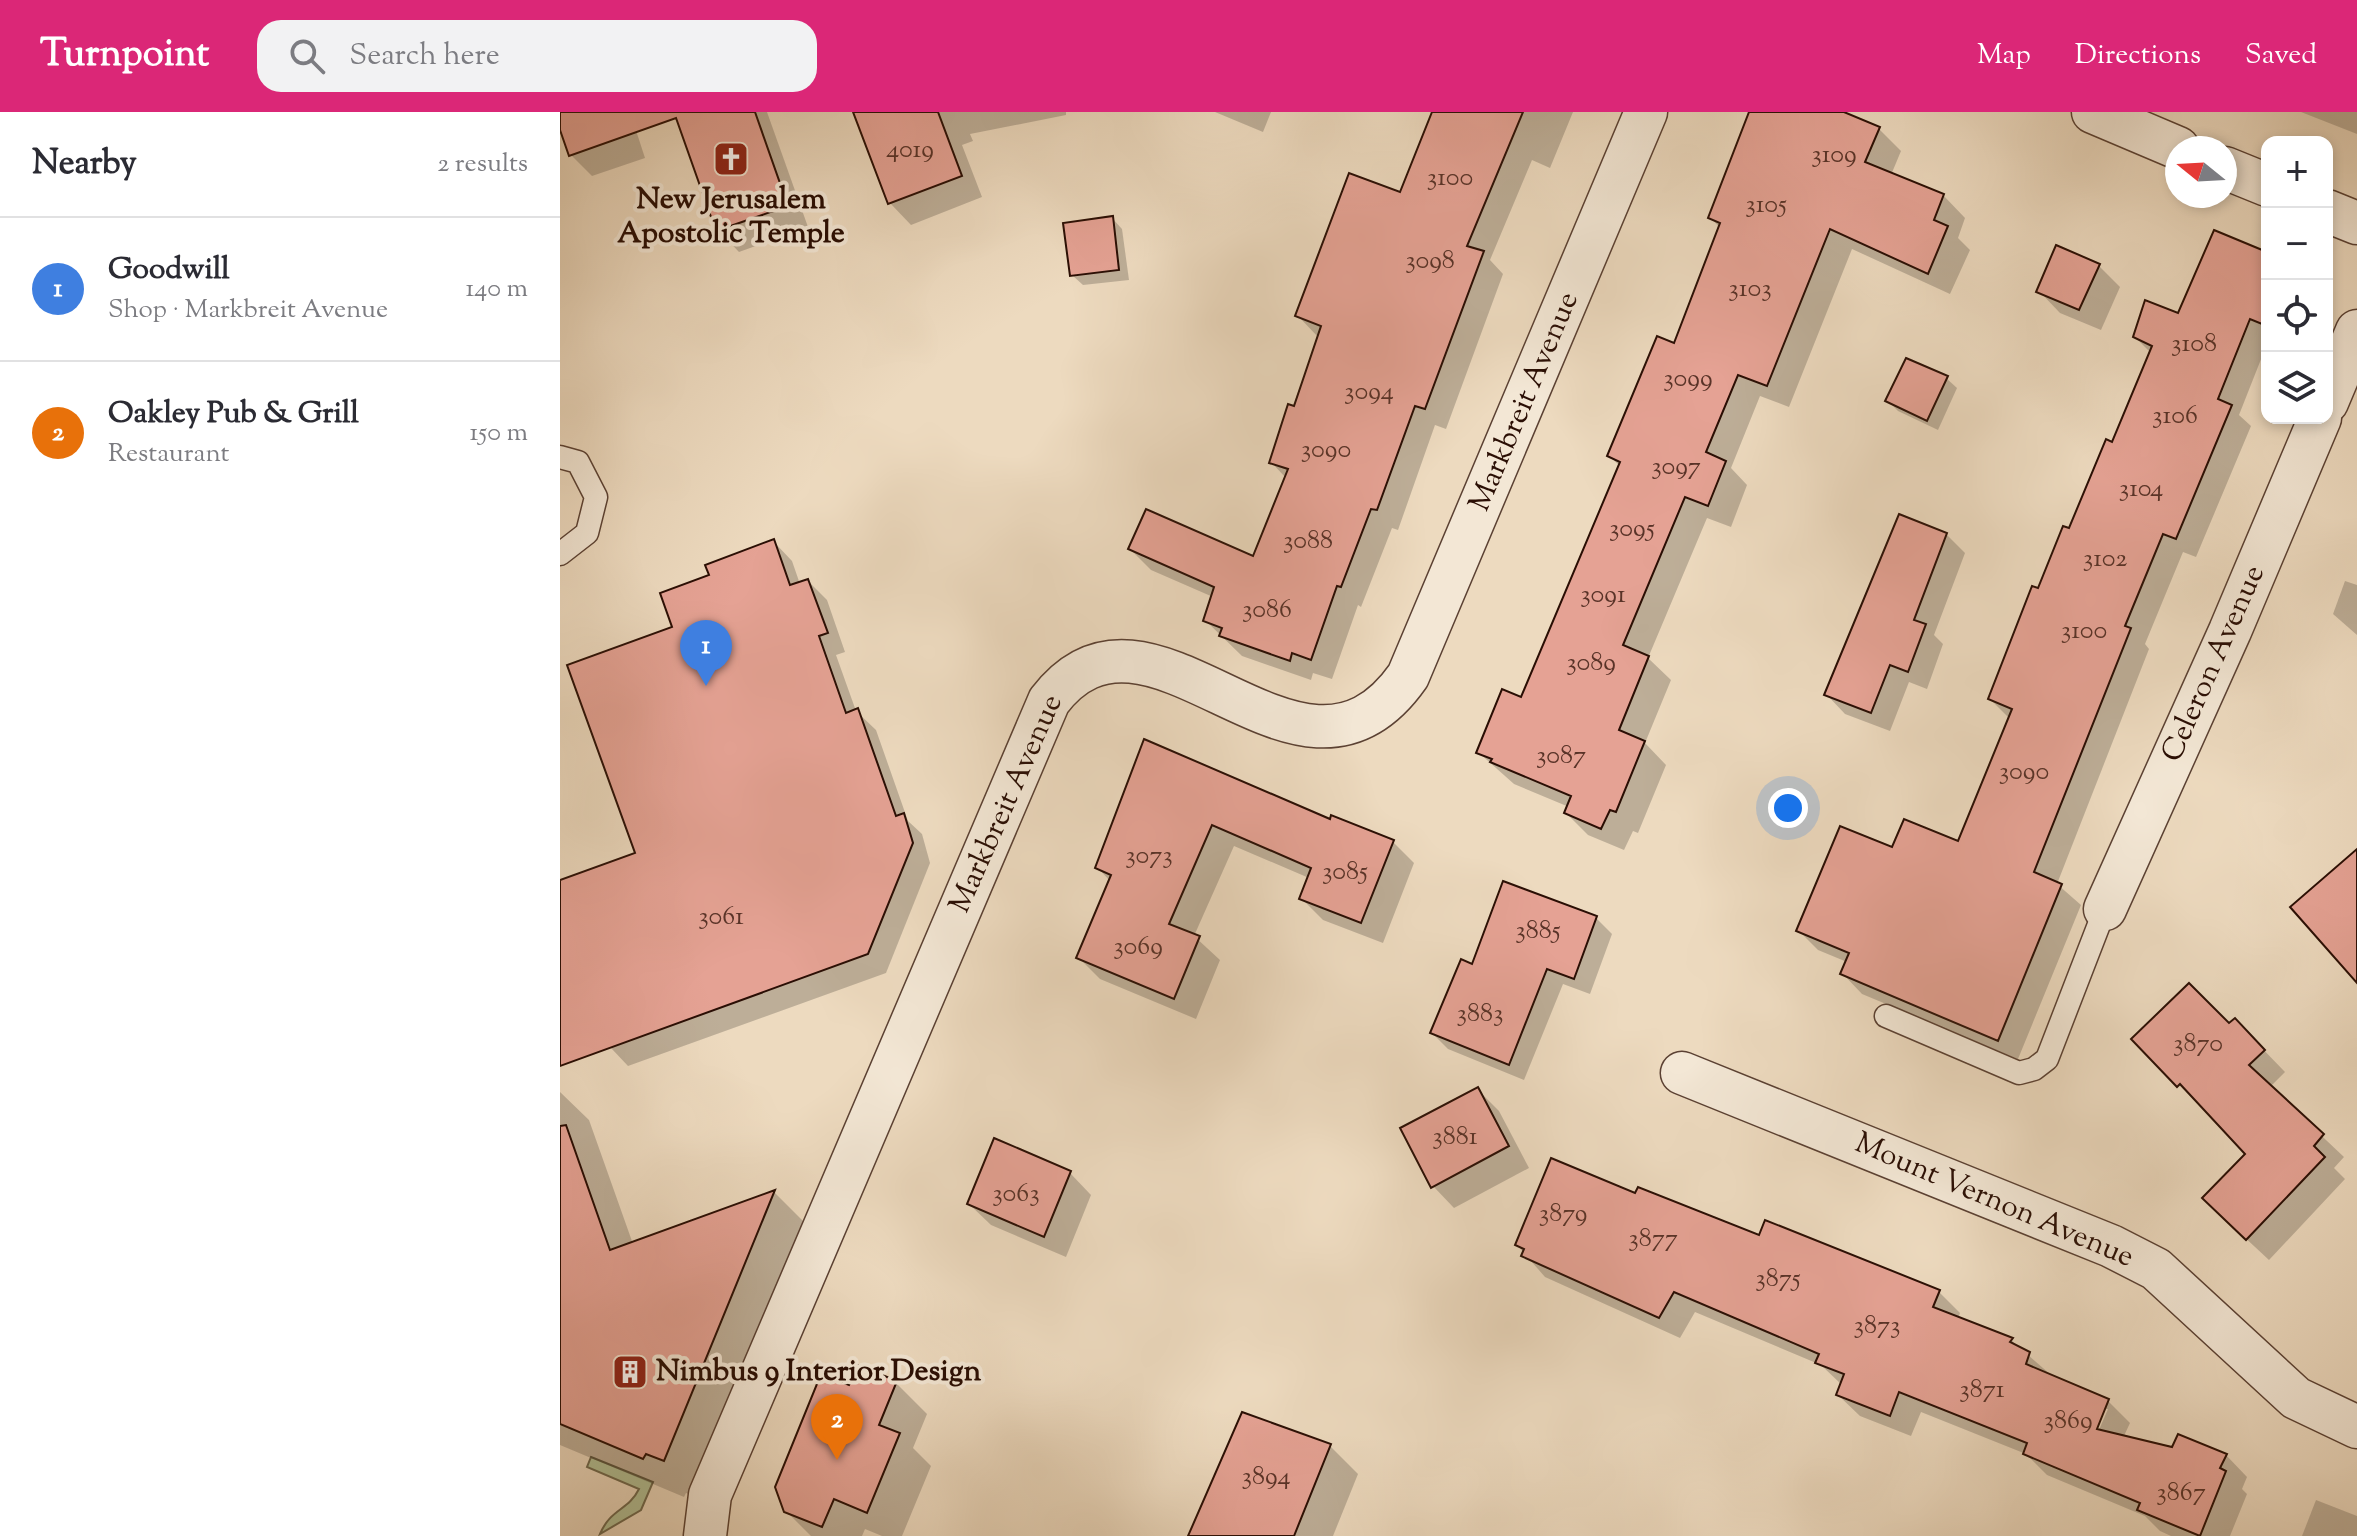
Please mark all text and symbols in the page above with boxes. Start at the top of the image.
search box [257,20,817,92]
text: Turnpoint [40,29,209,83]
icon: search [285,34,329,78]
text: Search here [349,35,500,78]
text: Map [1977,36,2031,76]
text: Directions [2075,36,2201,76]
text: Saved [2245,36,2317,76]
house number: 4019 [886,132,934,169]
north arrow [2165,136,2237,208]
map controls [2261,136,2333,424]
button: + [2261,136,2333,208]
house number: 3109 [1811,137,1857,174]
text: Nearby [32,140,137,189]
church icon: New Jerusalem Apostolic Temple [712,140,750,178]
text: 2 results [437,146,528,183]
house number: 3100 [1427,160,1473,197]
place label: New Jerusalem Apostolic Temple [617,179,845,256]
house number: 3105 [1745,187,1787,224]
button: − [2261,208,2333,280]
house number: 3098 [1405,243,1455,280]
text: Goodwill [108,249,230,292]
text: 1 [54,271,62,308]
text: 140 m [465,271,528,308]
house number: 3103 [1728,271,1772,308]
button: locate [2261,280,2333,352]
street label: Markbreit Avenue [1459,285,1591,519]
text: Shop · Markbreit Avenue [108,292,388,329]
house number: 3108 [2171,326,2217,363]
button: layers [2261,352,2333,424]
house number: 3099 [1663,361,1713,398]
house number: 3094 [1344,374,1394,411]
text: Oakley Pub & Grill [108,393,359,436]
house number: 3106 [2152,398,2198,435]
text: 2 [52,415,64,452]
text: 150 m [469,415,528,452]
house number: 3090 [1301,432,1351,469]
text: Restaurant [108,436,229,473]
house number: 3097 [1651,449,1701,486]
house number: 3104 [2119,471,2163,508]
house number: 3095 [1609,511,1655,548]
house number: 3088 [1283,523,1333,560]
house number: 3102 [2083,541,2127,578]
street label: Celeron Avenue [2151,559,2277,769]
house number: 3091 [1580,577,1626,614]
house number: 3086 [1242,592,1292,629]
house number: 3100 [2061,613,2107,650]
pin: 1 [680,620,732,686]
house number: 3089 [1566,645,1616,682]
street label: Markbreit Avenue [940,688,1074,920]
house number: 3087 [1536,738,1586,775]
house number: 3090 [1999,754,2049,791]
your location [1768,788,1808,828]
house number: 3073 [1125,838,1173,875]
house number: 3085 [1322,854,1368,891]
house number: 3061 [698,899,744,936]
house number: 3885 [1515,913,1561,950]
house number: 3069 [1113,929,1163,966]
house number: 3883 [1456,996,1504,1033]
house number: 3870 [2173,1026,2223,1063]
house number: 3881 [1432,1119,1478,1156]
street label: Mount Vernon Avenue [1848,1123,2140,1279]
house number: 3063 [992,1176,1040,1213]
house number: 3879 [1539,1196,1587,1233]
house number: 3877 [1628,1221,1678,1258]
house number: 3875 [1755,1261,1801,1298]
house number: 3873 [1853,1308,1901,1345]
place label: Nimbus 9 Interior Design [656,1351,981,1394]
building icon: Nimbus 9 Interior Design [611,1353,649,1391]
house number: 3871 [1959,1372,2005,1409]
pin: 2 [811,1394,863,1460]
house number: 3869 [2043,1403,2093,1440]
house number: 3894 [1241,1459,1291,1496]
house number: 3867 [2156,1475,2206,1512]

